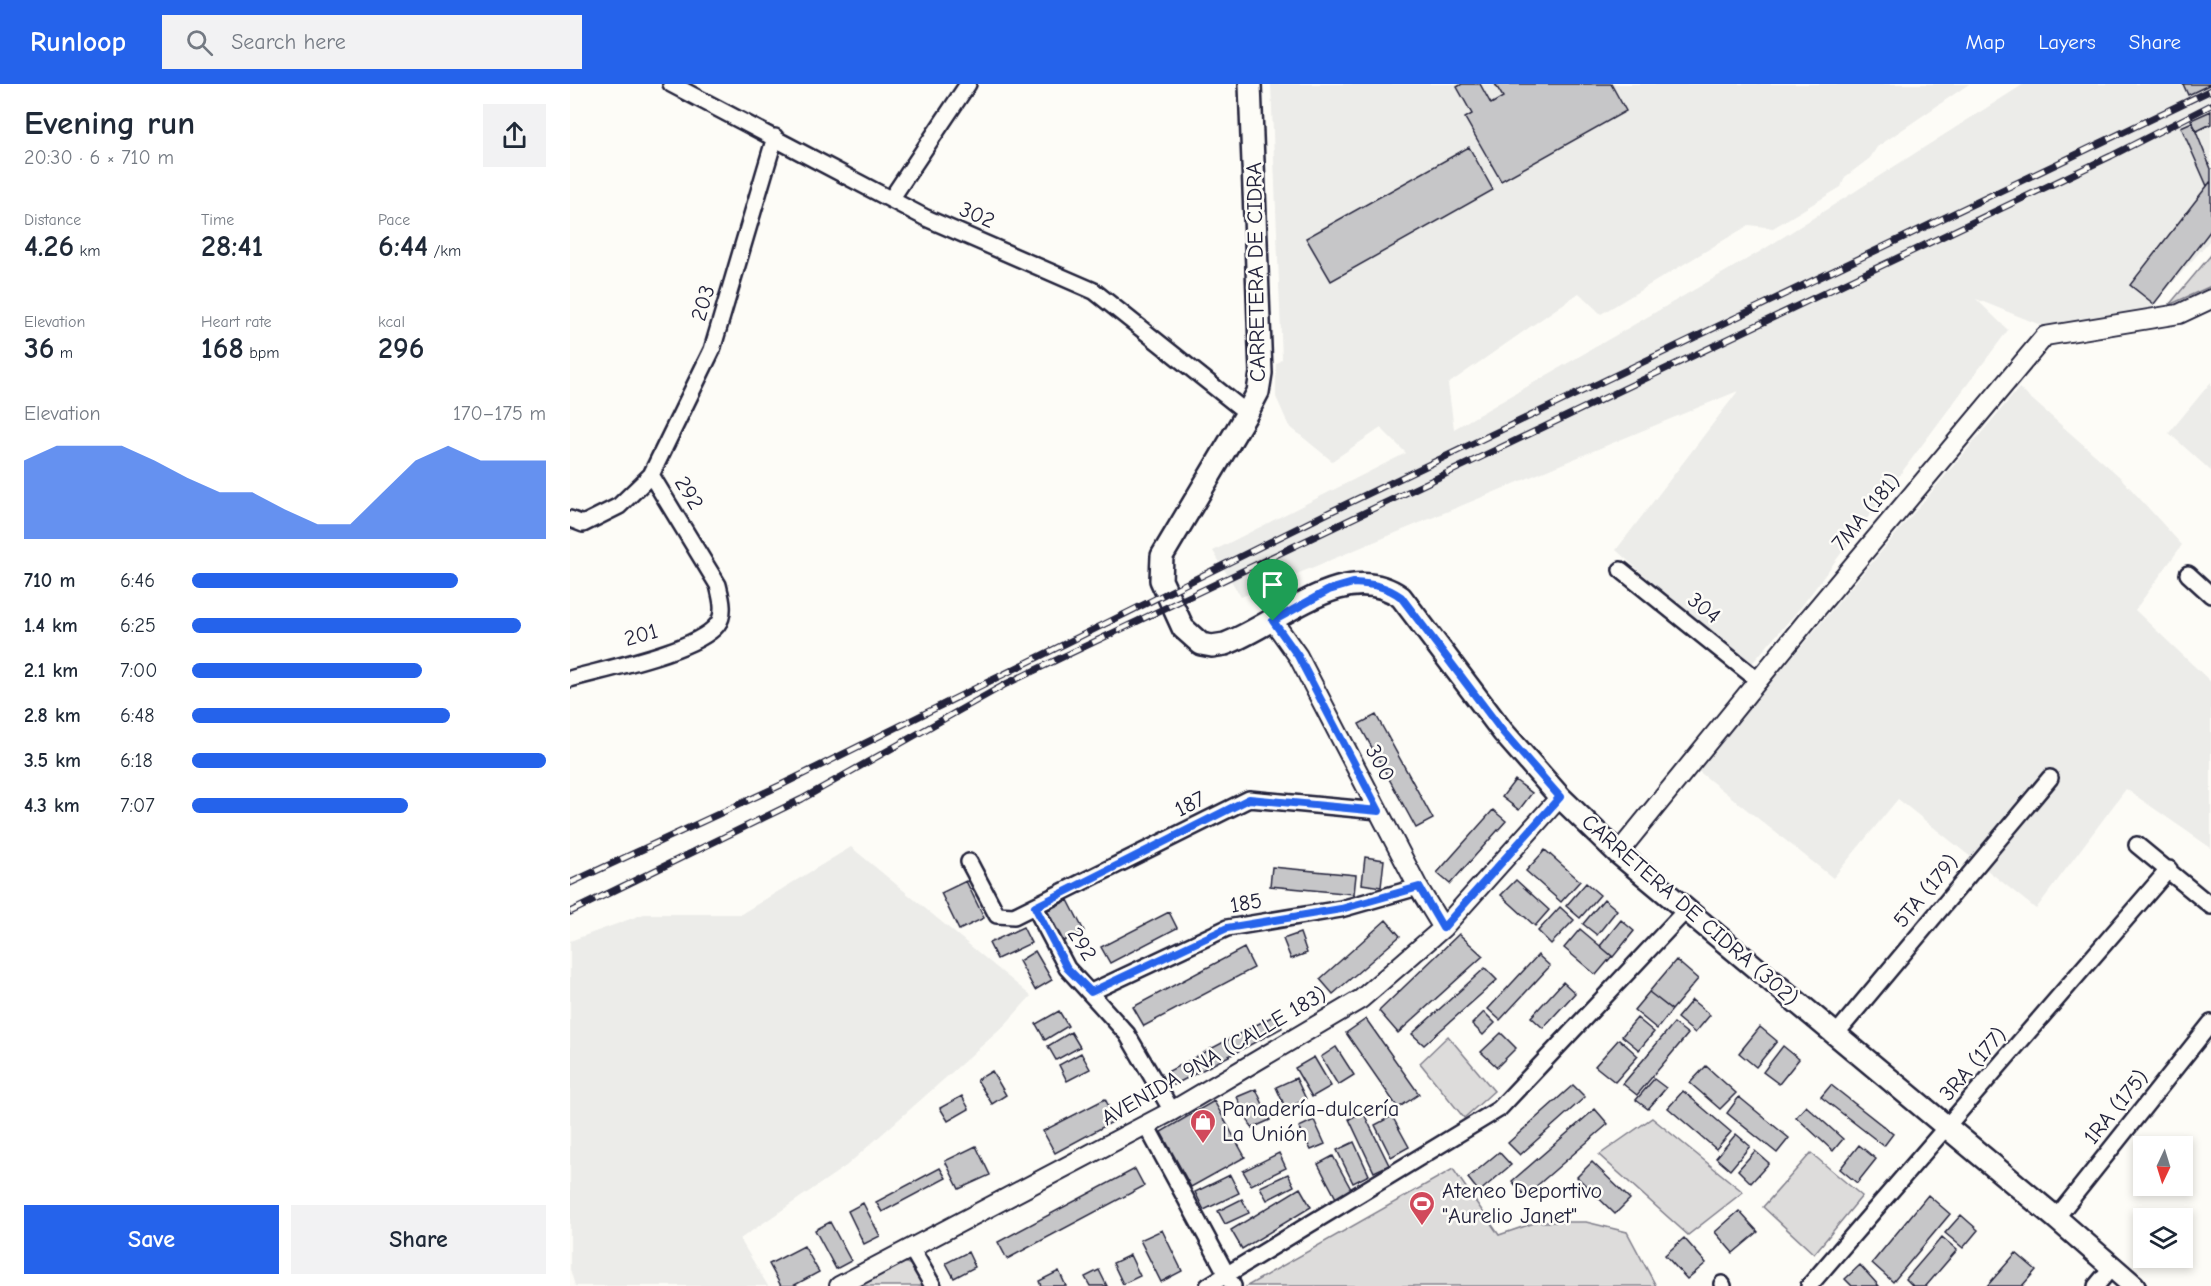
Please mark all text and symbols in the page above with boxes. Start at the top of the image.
search box [162,15,582,69]
text: Runloop [30,26,126,58]
icon: search [183,26,216,59]
text: Search here [231,29,346,55]
text: Map [1966,30,2005,54]
text: Layers [2038,30,2096,54]
text: Share [2129,30,2181,54]
text: Evening run [24,104,195,142]
button: share [483,104,546,167]
text: 20:30 · 6 × 710 m [24,146,174,169]
street label: CARRETERA DE CIDRA [1241,162,1271,382]
street label: 302 [955,196,999,234]
text: Distance [24,211,81,229]
text: Time [201,211,234,229]
text: Pace [378,211,410,229]
text: 4.26 [24,229,74,264]
text: 28:41 [201,229,263,264]
text: 6:44 [378,229,428,264]
text: km [74,242,100,260]
text: /km [428,242,461,260]
street label: 203 [685,282,721,324]
text: Elevation [24,313,85,331]
text: Heart rate [201,313,272,331]
text: kcal [378,313,405,331]
text: 36 [24,331,54,366]
text: 168 [201,331,244,366]
text: 296 [378,331,424,366]
text: m [54,344,73,362]
text: bpm [244,344,279,362]
text: Elevation [24,402,101,425]
text: 170–175 m [453,402,546,425]
street label: 7MA (181) [1826,468,1906,556]
street label: 292 [669,471,709,515]
pin [1247,559,1298,621]
icon: arrive [1256,568,1289,601]
text: 710 m [24,569,75,592]
text: 6:46 [120,569,155,592]
street label: 304 [1682,587,1726,629]
text: 1.4 km [24,614,78,637]
text: 6:25 [120,614,156,637]
street label: 201 [621,618,661,652]
text: 2.1 km [24,659,78,682]
text: 7:00 [120,659,157,682]
text: 2.8 km [24,704,81,727]
text: 6:48 [120,704,154,727]
street label: 300 [1360,740,1400,786]
text: 3.5 km [24,749,81,772]
text: 6:18 [120,749,153,772]
street label: 187 [1171,785,1210,822]
text: 4.3 km [24,794,80,817]
text: 7:07 [120,794,155,817]
street label: CARRETERA DE CIDRA (302) [1576,809,1804,1011]
street label: 5TA (179) [1888,849,1964,933]
street label: 185 [1228,887,1264,919]
street label: 292 [1062,922,1102,966]
street label: AVENIDA 9NA (CALLE 183) [1097,981,1331,1131]
street label: 3RA (177) [1934,1022,2012,1106]
street label: 1RA (175) [2078,1065,2154,1149]
place label: Panadería-dulcería La Unión [1222,1096,1399,1147]
shop icon: Panadería-dulcería La Unión [1188,1107,1218,1145]
north arrow [2133,1136,2193,1196]
map controls [2133,1136,2193,1268]
place label: Ateneo Deportivo "Aurelio Janet" [1442,1178,1602,1229]
sports icon: Ateneo Deportivo "Aurelio Janet" [1407,1189,1437,1227]
button: Save [24,1205,279,1274]
button: Share [291,1205,546,1274]
button: layers [2133,1208,2193,1268]

